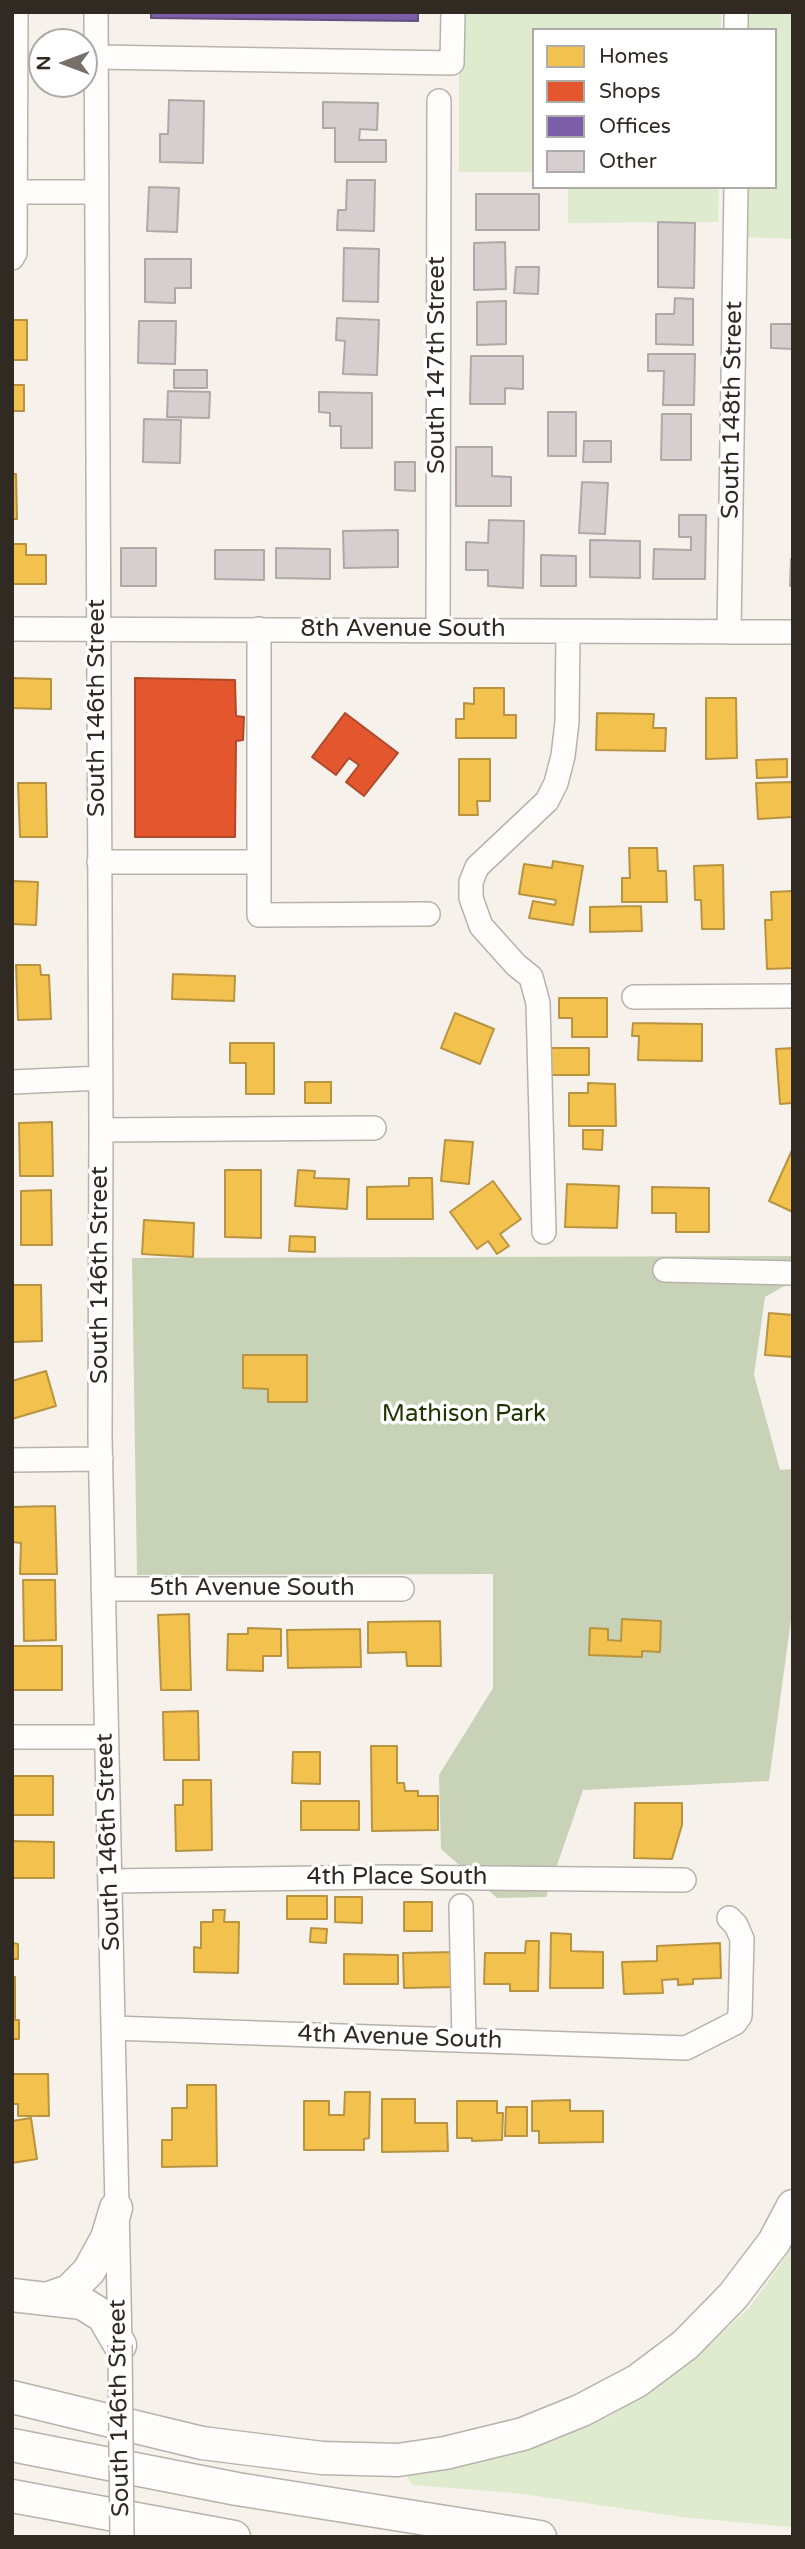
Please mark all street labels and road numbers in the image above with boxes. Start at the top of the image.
street label: South 147th Street [424,256,452,474]
street label: South 148th Street [717,301,749,519]
street label: South 146th Street [84,599,112,817]
street label: 8th Avenue South [300,616,506,644]
street label: South 146th Street [87,1166,115,1384]
street label: 5th Avenue South [149,1575,355,1603]
street label: South 146th Street [91,1733,127,1951]
street label: 4th Place South [307,1864,487,1892]
street label: 4th Avenue South [297,2020,503,2056]
street label: South 146th Street [104,2299,136,2517]

